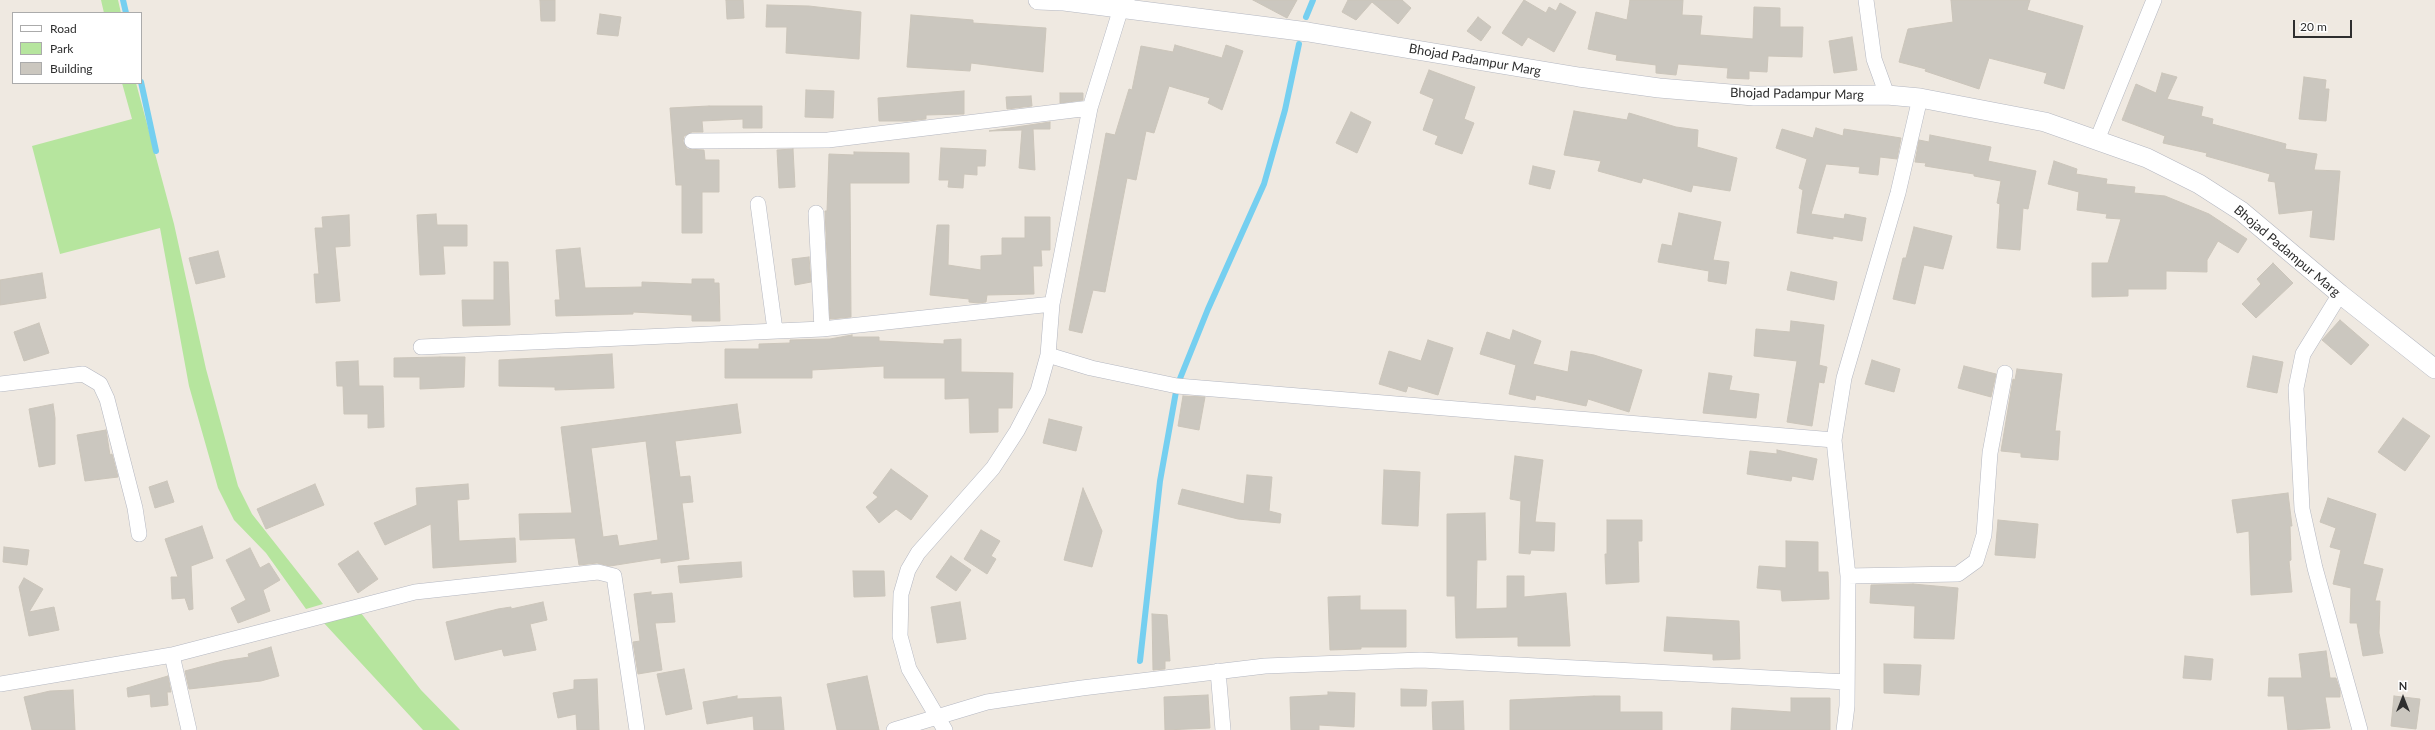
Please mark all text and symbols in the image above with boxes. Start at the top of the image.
legend [12,12,142,84]
scale bar [2295,12,2354,38]
text: 20 m [2300,19,2327,34]
text: Road [50,21,77,36]
text: Park [50,41,73,56]
street label: Bhojad Padampur Marg [1408,41,1542,79]
text: Building [50,61,93,76]
street label: Bhojad Padampur Marg [1730,85,1864,103]
street label: Bhojad Padampur Marg [2231,202,2343,300]
north arrow [2383,678,2423,718]
text: N [2399,679,2407,692]

